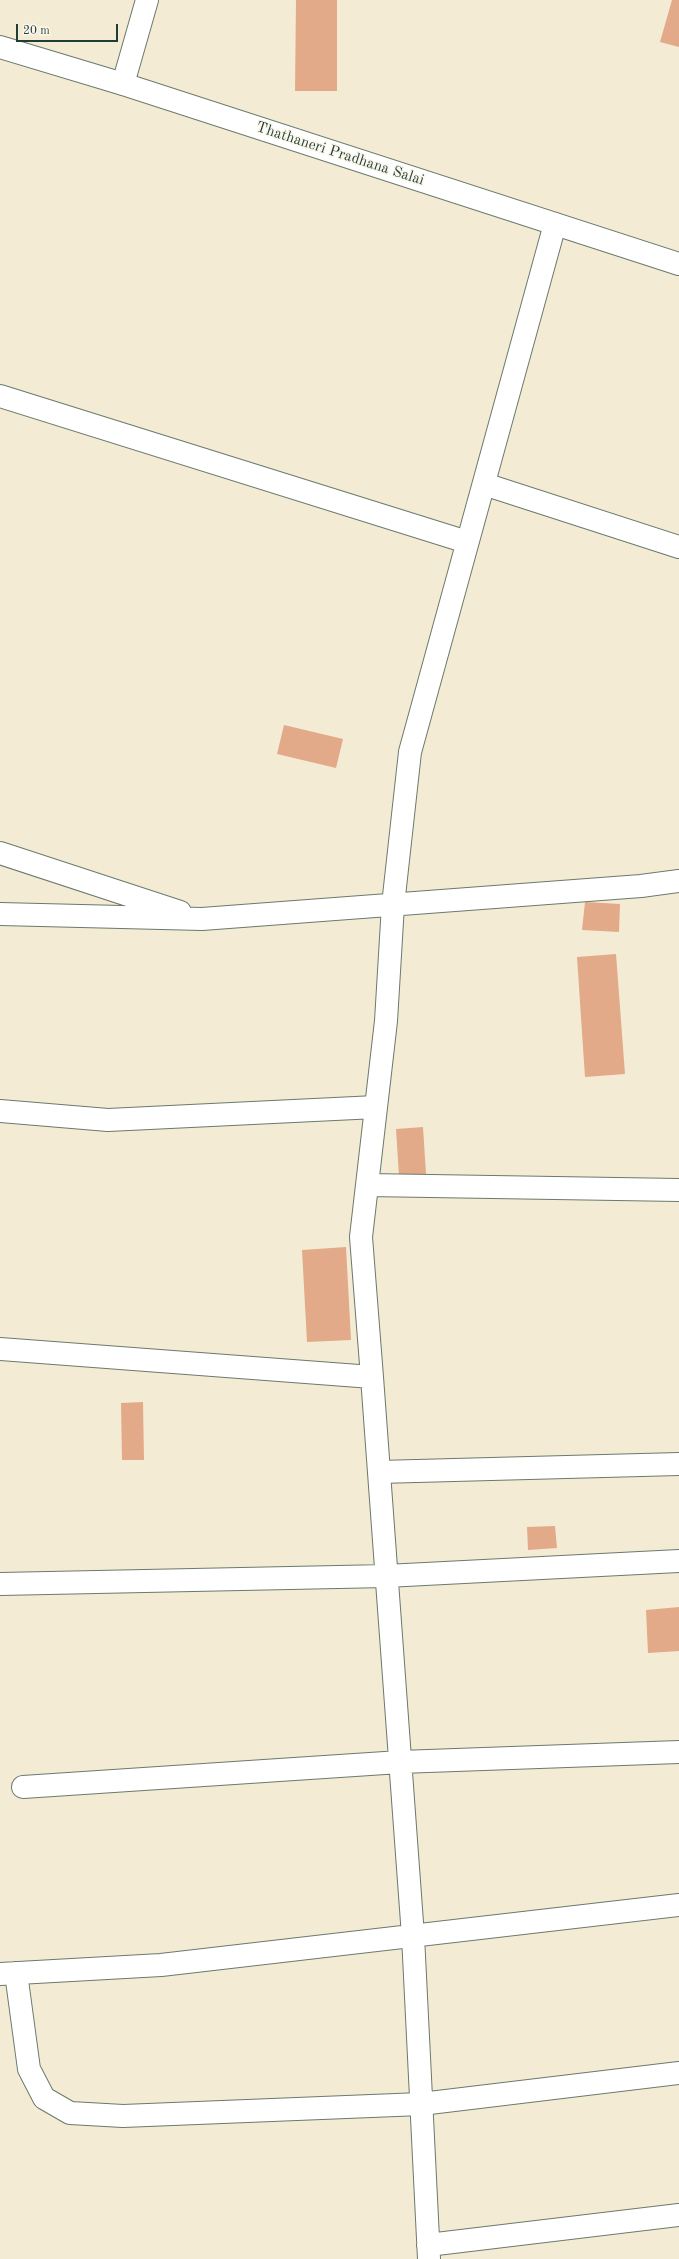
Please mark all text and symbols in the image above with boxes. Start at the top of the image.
scale bar [18,16,120,42]
text: 20 m [23,25,50,37]
street label: Thathaneri Pradhana Salai [254,118,426,190]

